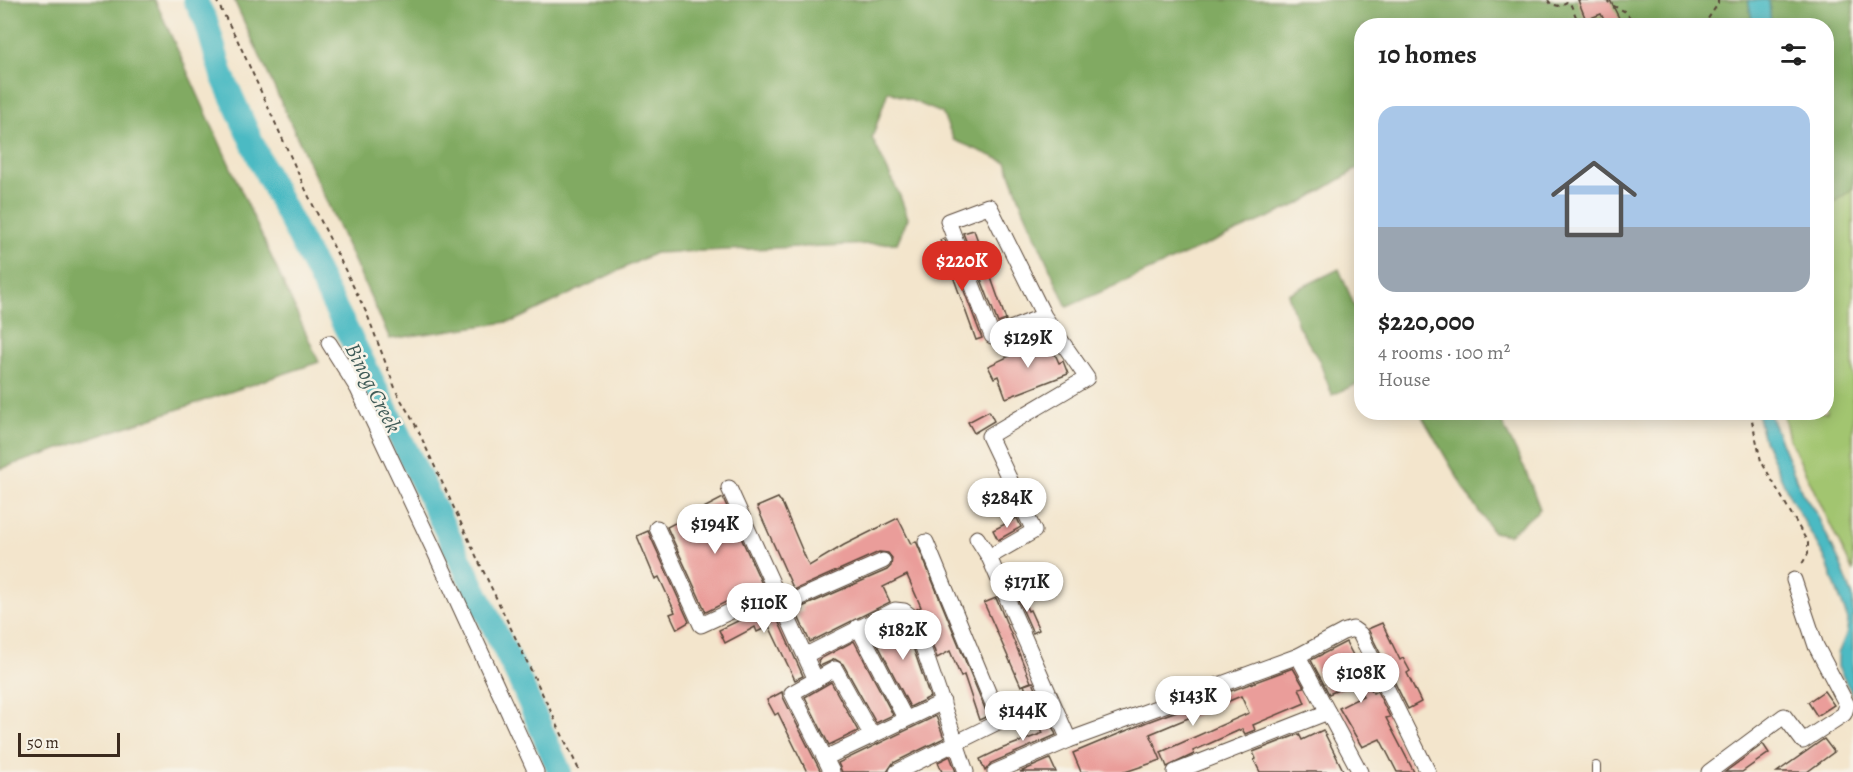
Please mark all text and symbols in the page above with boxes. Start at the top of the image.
text: 10 homes [1378,37,1477,72]
icon: filters [1777,38,1810,71]
icon: home [1540,145,1648,253]
pin: $220K [920,241,1004,292]
text: $220K [936,247,988,274]
text: $220,000 [1378,304,1475,339]
pin: $129K [986,318,1070,369]
text: $129K [1004,324,1052,351]
water label: Binog Creek [338,338,409,438]
text: 4 rooms · 100 m² [1378,339,1510,366]
text: House [1378,366,1430,393]
pin: $284K [965,478,1049,529]
text: $284K [981,484,1033,511]
pin: $194K [673,504,757,555]
text: $194K [691,510,739,537]
pin: $171K [985,562,1069,613]
text: $171K [1004,568,1050,595]
pin: $110K [722,583,806,634]
text: $110K [741,589,787,616]
pin: $182K [861,610,945,661]
text: $182K [879,616,927,643]
pin: $108K [1319,653,1403,704]
text: $108K [1336,659,1386,686]
pin: $143K [1151,676,1235,727]
text: $143K [1169,682,1217,709]
pin: $144K [981,691,1065,742]
text: $144K [999,697,1047,724]
scale bar [18,730,120,758]
text: 50 m [27,732,59,754]

